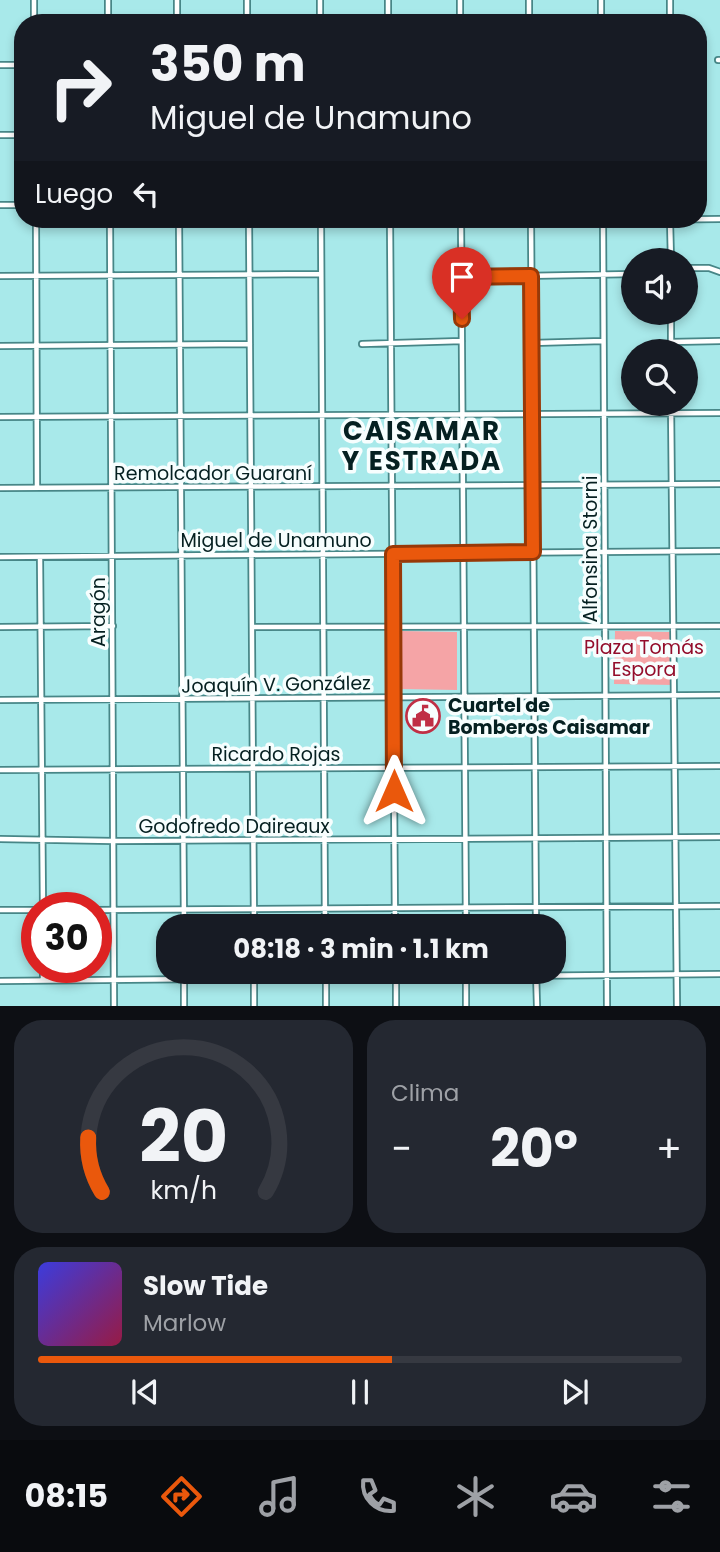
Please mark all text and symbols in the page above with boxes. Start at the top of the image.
text: 350 m [150,30,306,98]
icon: right [35,42,126,133]
text: Miguel de Unamuno [150,95,472,140]
icon: left [127,175,165,213]
text: Luego [35,176,113,212]
pin [432,247,492,319]
map controls [621,248,698,416]
button: sound [621,248,698,325]
icon: arrive [443,258,481,296]
button: search [621,339,698,416]
district label: CAISAMAR Y ESTRADA [342,413,502,479]
street label: Remolcador Guaraní [114,460,312,487]
street label: Alfonsina Storni [577,476,604,622]
street label: Miguel de Unamuno [180,527,372,554]
street label: Aragón [85,577,112,647]
park label: Plaza Tomás Espora [584,634,704,683]
street label: Joaquín V. González [181,669,371,700]
place label: Cuartel de Bomberos Caisamar [448,692,650,741]
public building icon: Cuartel de Bomberos Caisamar [404,697,442,735]
street label: Ricardo Rojas [212,741,340,768]
position arrow [357,754,431,828]
street label: Godofredo Daireaux [138,813,330,840]
speed limit sign: 30 [21,892,112,983]
text: 08:18 · 3 min · 1.1 km [233,931,489,967]
text: Clima [391,1077,459,1109]
text: 20 [139,1087,228,1188]
text: 20° [490,1112,578,1185]
text: − [391,1122,412,1175]
text: + [656,1122,682,1175]
text: km/h [150,1173,217,1208]
text: Slow Tide [143,1268,268,1304]
text: Marlow [143,1307,226,1339]
icon: previous [126,1373,164,1411]
icon: pause [341,1373,379,1411]
icon: next [556,1373,594,1411]
icon: directions [157,1472,206,1521]
icon: music [255,1472,304,1521]
icon: phone [353,1472,402,1521]
icon: climate [451,1472,500,1521]
icon: car [549,1472,598,1521]
icon: filters [647,1472,696,1521]
text: 08:15 [24,1473,108,1518]

